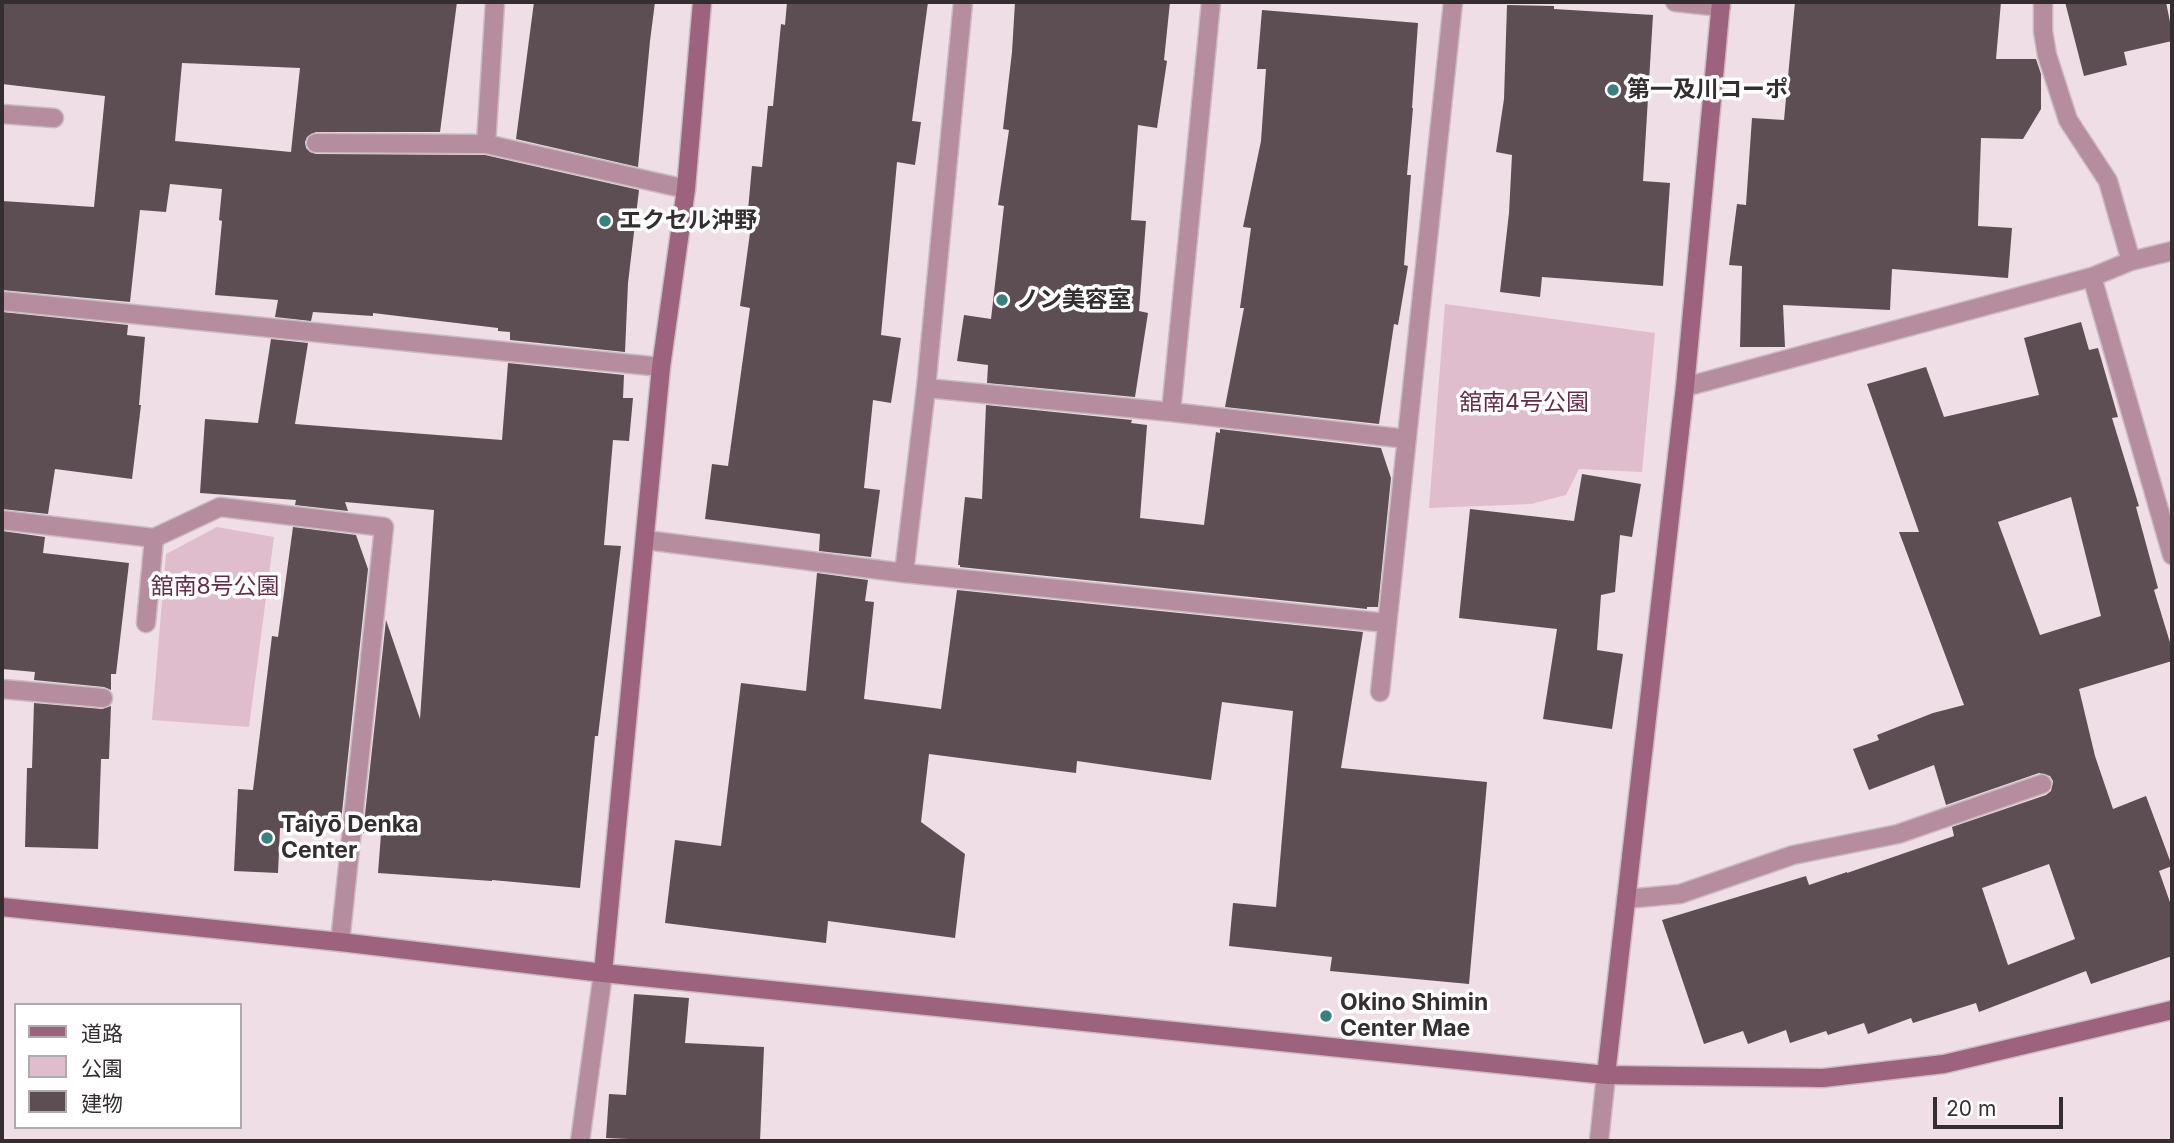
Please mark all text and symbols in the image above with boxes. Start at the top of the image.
place label: 第一及川コーポ [1627,76,1788,104]
marker: 第一及川コーポ [1605,82,1621,98]
place label: エクセル沖野 [619,207,757,235]
marker: エクセル沖野 [597,213,613,229]
place label: ノン美容室 [1016,286,1131,314]
marker: ノン美容室 [994,292,1010,308]
park label: 舘南4号公園 [1459,389,1589,417]
park label: 舘南8号公園 [150,573,280,601]
place label: Taiyō Denka Center [281,811,419,865]
marker: Taiyō Denka Center [259,830,275,846]
place label: Okino Shimin Center Mae [1340,989,1488,1043]
legend [14,1003,242,1129]
marker: Okino Shimin Center Mae [1318,1008,1334,1024]
text: 道路 [81,1021,123,1046]
text: 公園 [81,1056,123,1081]
scale bar [1936,1084,2066,1128]
text: 建物 [81,1091,123,1116]
text: 20 m [1946,1096,1996,1121]

